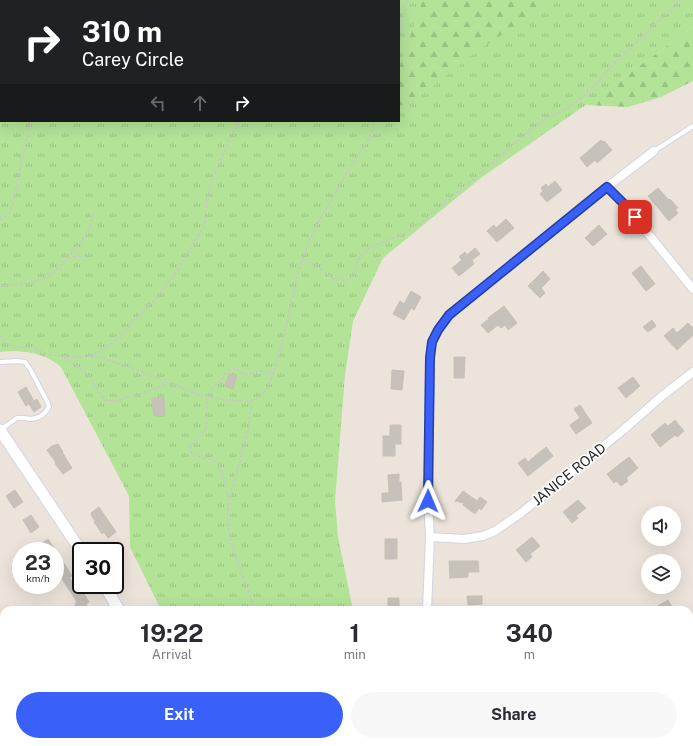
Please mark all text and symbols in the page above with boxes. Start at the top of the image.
text: 310 m [82,15,162,48]
icon: right [16,16,68,68]
text: Carey Circle [82,49,184,70]
icon: left [147,92,169,114]
icon: ahead [189,92,211,114]
icon: right [231,92,253,114]
pin [618,200,652,234]
icon: arrive [624,206,646,228]
street label: JANICE ROAD [529,439,609,509]
position arrow [407,480,449,522]
map controls [641,506,681,594]
button: sound [641,506,681,546]
speed limit sign: 30 [72,542,124,594]
text: 23 [25,551,51,575]
button: layers [641,554,681,594]
text: km/h [26,572,50,584]
text: 19:22 [140,619,204,647]
text: 1 [350,619,360,647]
text: 340 [506,619,553,647]
text: Arrival [152,647,192,662]
text: min [344,647,366,662]
text: m [524,647,535,662]
button: Exit [16,692,343,738]
button: Share [351,692,677,738]

